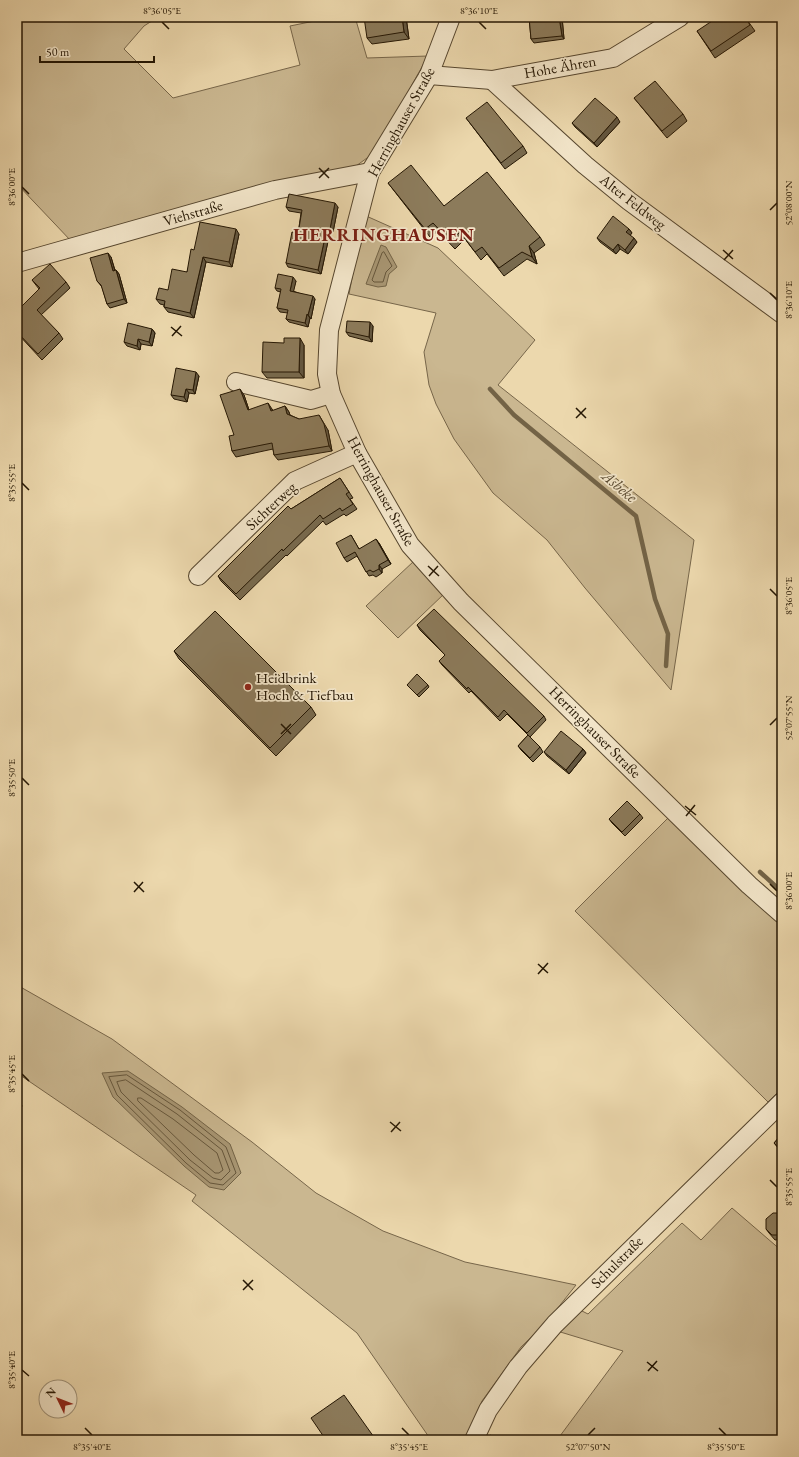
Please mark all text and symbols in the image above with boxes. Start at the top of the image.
text: 8°36'05"E [143,4,181,17]
text: 8°36'10"E [460,4,498,17]
scale bar [40,38,154,64]
text: 50 m [46,44,70,60]
street label: Hohe Ähren [522,51,597,82]
street label: Herringhauser Straße [363,63,439,180]
text: 8°36'00"E [5,168,18,206]
street label: Alter Feldweg [596,169,671,234]
text: 52°08'00"N [782,180,795,225]
street label: Viehstraße [161,195,225,230]
district label: HERRINGHAUSEN [293,222,475,247]
text: 8°36'10"E [782,281,795,319]
street label: Herringhauser Straße [343,433,420,549]
text: 8°35'55"E [5,464,18,502]
water label: Asbeke [597,465,642,508]
street label: Sichterweg [241,477,300,534]
text: 8°36'05"E [782,577,795,615]
place label: Heidbrink Hoch & Tiefbau [256,668,354,704]
marker: Heidbrink Hoch & Tiefbau [243,682,253,692]
street label: Herringhauser Straße [545,682,646,782]
text: 52°07'55"N [782,695,795,740]
text: 8°35'50"E [5,759,18,797]
text: 8°36'00"E [782,872,795,910]
text: 8°35'45"E [5,1055,18,1093]
text: 8°35'55"E [782,1168,795,1206]
street label: Schulstraße [586,1231,647,1292]
text: 8°35'40"E [5,1351,18,1389]
north arrow [38,1379,78,1419]
text: N [43,1384,59,1400]
text: 8°35'40"E [73,1440,111,1453]
text: 8°35'45"E [390,1440,428,1453]
text: 52°07'50"N [566,1440,611,1453]
text: 8°35'50"E [707,1440,745,1453]

